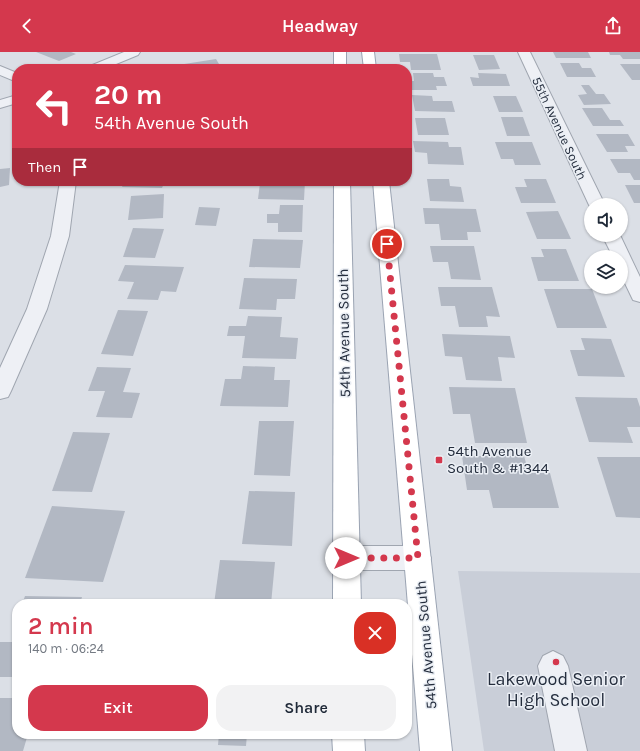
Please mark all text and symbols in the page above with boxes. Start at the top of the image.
icon: back [16,15,38,37]
text: Headway [282,15,358,37]
icon: share [602,15,624,37]
street label: 55th Avenue South [529,74,590,182]
text: 20 m [94,78,162,111]
icon: left [28,80,80,132]
text: 54th Avenue South [94,112,249,134]
icon: arrive [69,156,91,178]
text: Then [28,158,61,176]
map controls [584,198,628,294]
button: sound [584,198,628,242]
pin [370,227,404,261]
icon: arrive [376,233,398,255]
button: layers [584,250,628,294]
street label: 54th Avenue South [334,268,354,398]
place label: 54th Avenue South & #1344 [447,442,549,477]
marker: 54th Avenue South & #1344 [434,455,444,465]
position arrow [325,537,367,579]
street label: 54th Avenue South [411,580,441,710]
text: 2 min [28,612,94,640]
button: close [354,612,396,654]
text: 140 m · 06:24 [28,641,104,656]
marker: Lakewood Senior High School [551,657,561,667]
place label: Lakewood Senior High School [487,668,626,711]
button: Exit [28,685,208,731]
button: Share [216,685,396,731]

